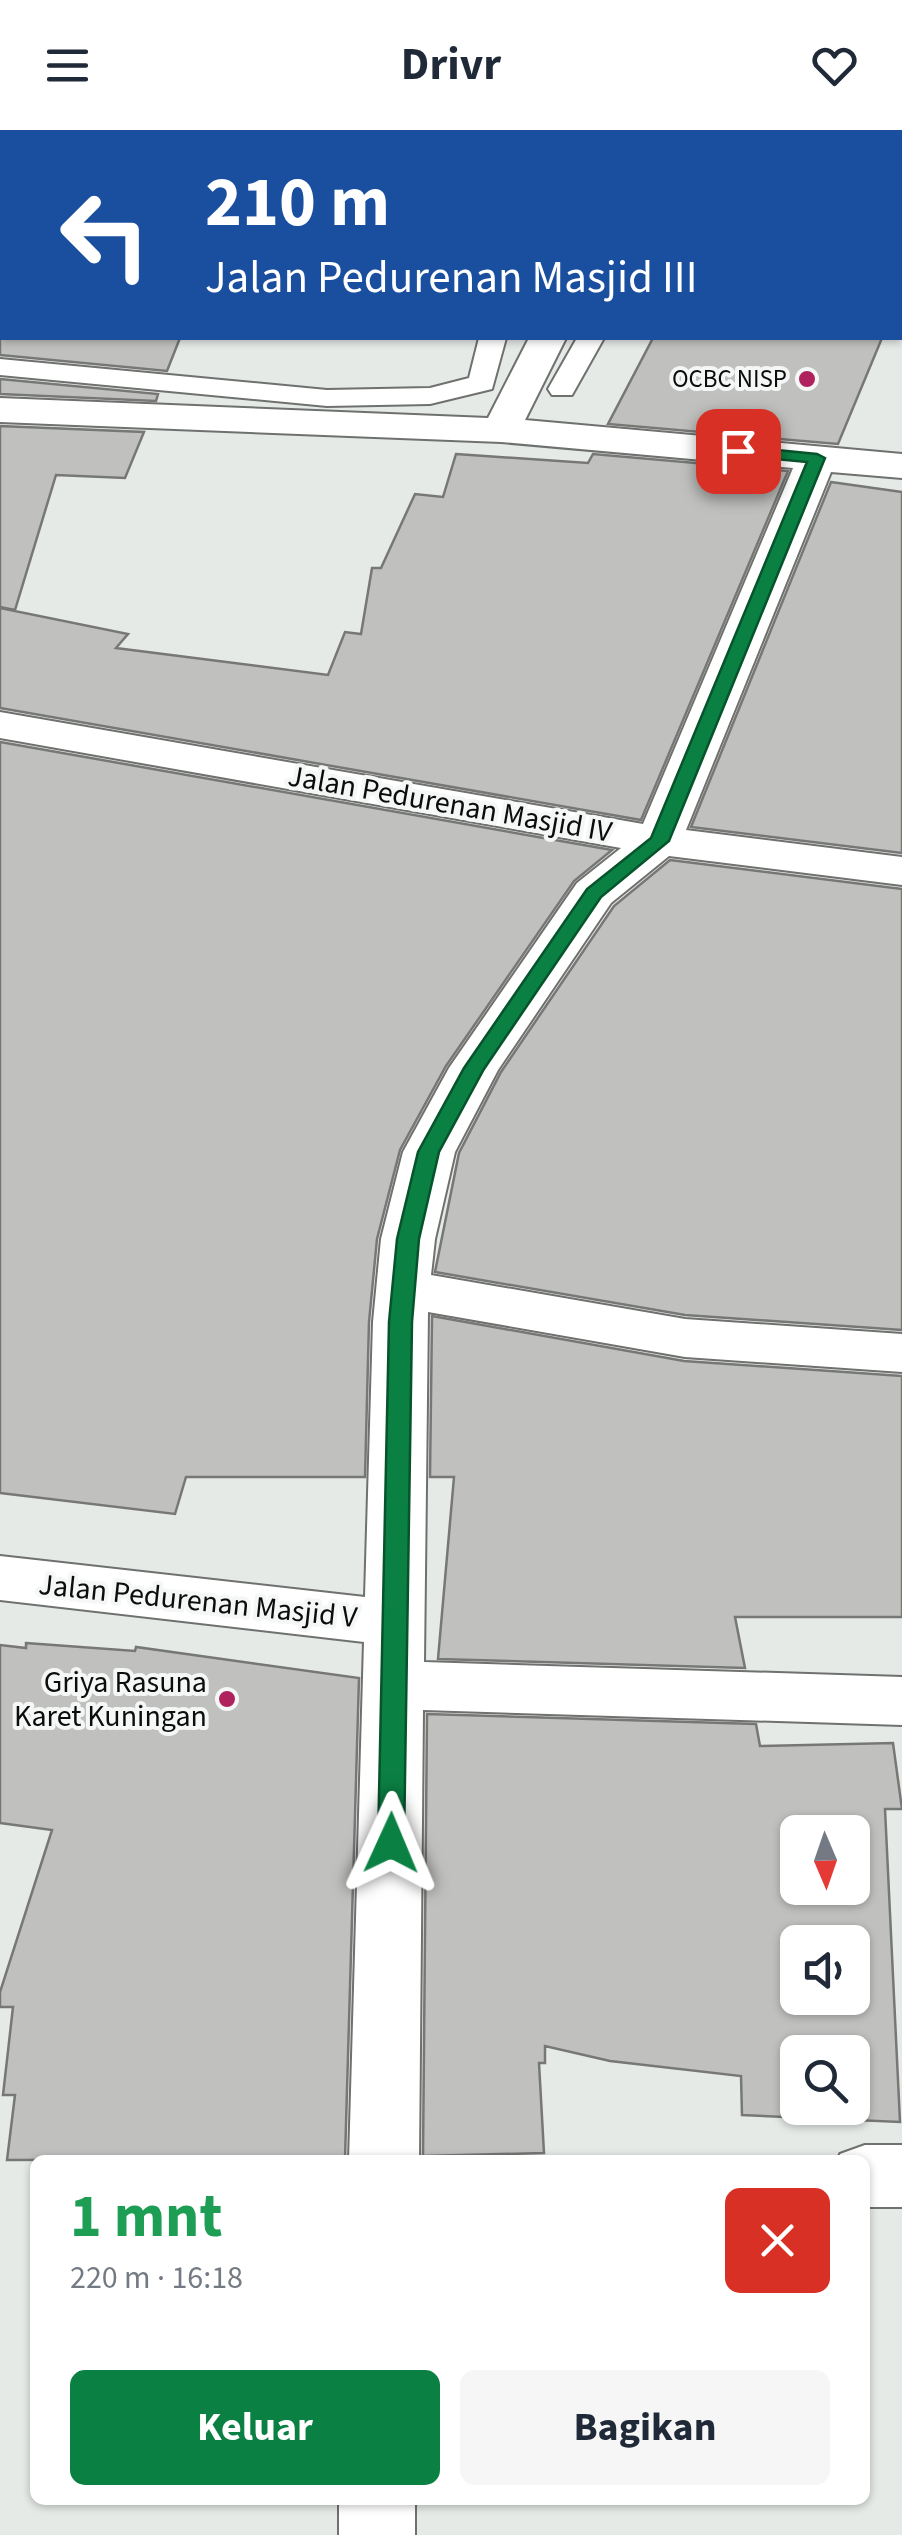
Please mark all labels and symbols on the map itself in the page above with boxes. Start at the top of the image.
place label: OCBC NISP [672,361,787,397]
marker: OCBC NISP [796,368,818,390]
pin [696,409,781,494]
street label: Jalan Pedurenan Masjid IV [285,754,616,854]
street label: Jalan Pedurenan Masjid V [37,1563,360,1639]
place label: Griya Rasuna Karet Kuningan [14,1661,207,1738]
marker: Griya Rasuna Karet Kuningan [216,1688,238,1710]
position arrow [339,1791,443,1895]
north arrow [780,1815,870,1905]

